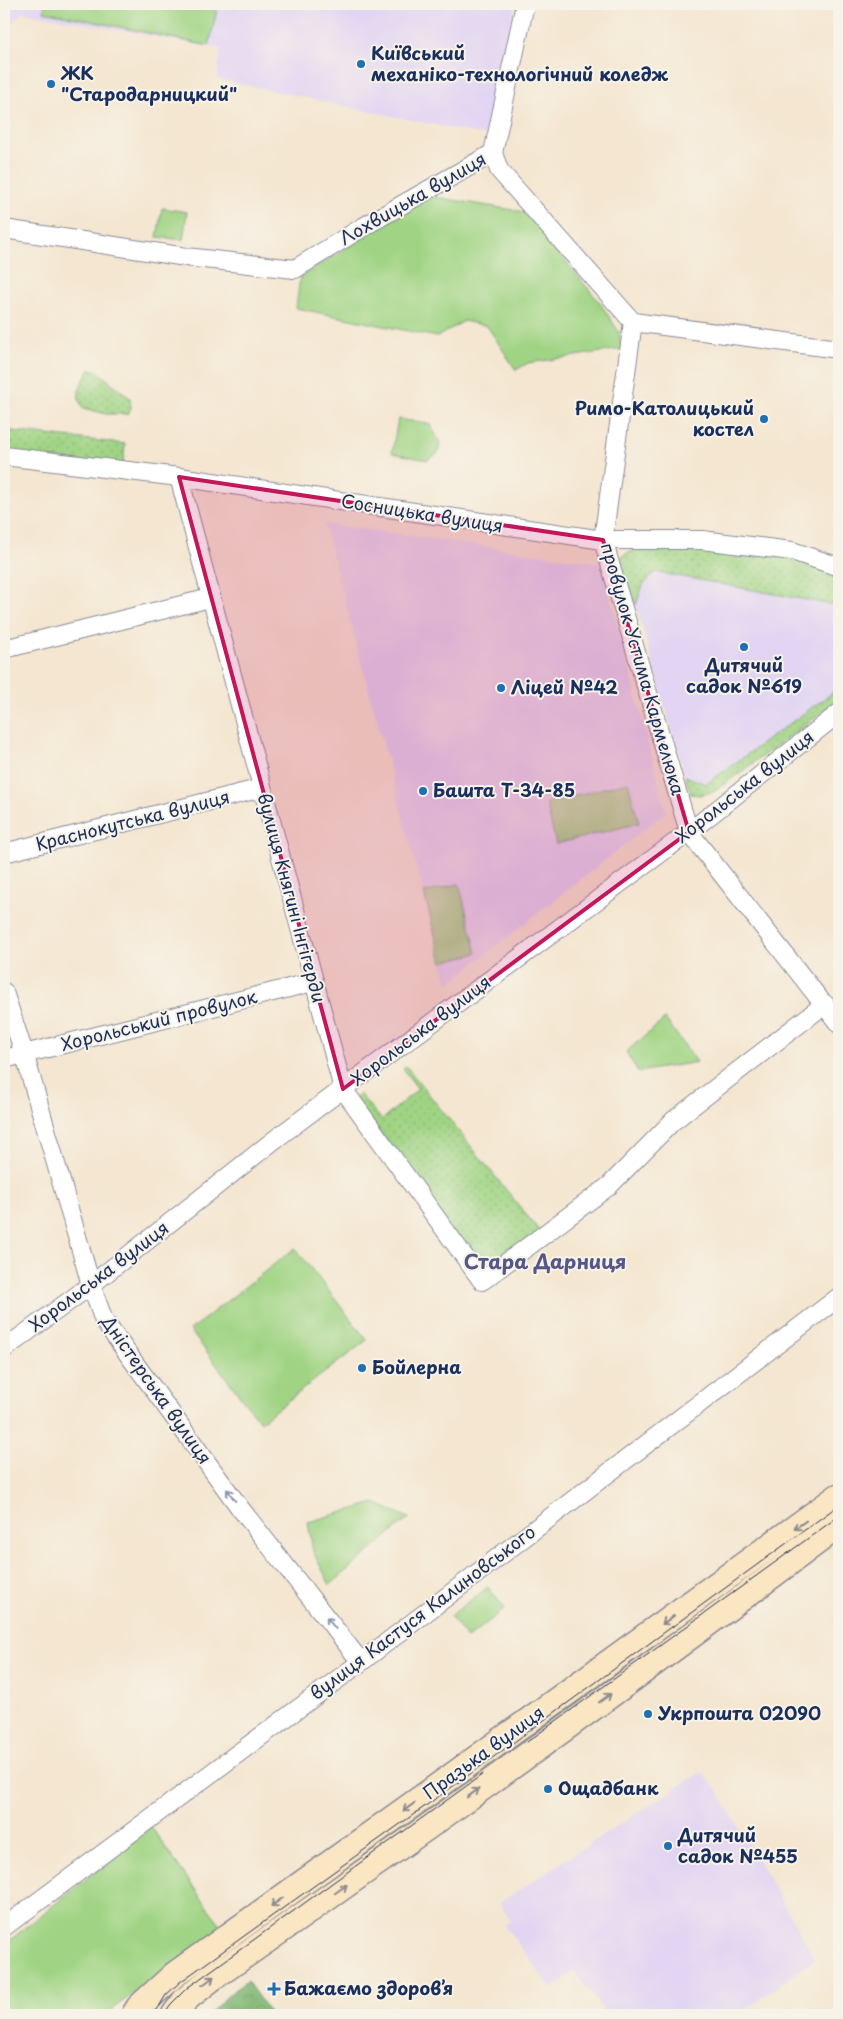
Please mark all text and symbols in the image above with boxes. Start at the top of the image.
place label: Київський механіко-технологічний коледж [371,39,668,87]
marker: Київський механіко-технологічний коледж [355,58,367,70]
place label: ЖК "Стародарницкий" [60,59,237,107]
marker: ЖК "Стародарницкий" [45,78,57,90]
street label: Лохвицька вулиця [334,145,491,251]
place label: Римо-Католицький костел [575,394,754,442]
marker: Римо-Католицький костел [758,413,770,425]
street label: Сосницька вулиця [339,486,505,539]
street label: провулок Устима Кармелюка [594,539,693,799]
marker: Дитячий садок №619 [738,641,750,653]
place label: Дитячий садок №619 [686,651,802,699]
place label: Ліцей №42 [511,673,618,700]
marker: Ліцей №42 [495,682,507,694]
street label: Хорольська вулиця [669,723,819,849]
place label: Башта Т-34-85 [433,776,575,803]
street label: Краснокутська вулиця [33,782,233,857]
marker: Башта Т-34-85 [417,785,429,797]
street label: вулиця Княгині Інгігерди [251,790,333,1006]
street label: Хорольська вулиця [344,968,496,1092]
street label: Хорольський провулок [58,982,260,1057]
street label: Хорольська вулиця [22,1214,174,1338]
district label: Стара Дарниця [464,1246,626,1276]
street label: Дністерська вулиця [95,1308,219,1469]
place label: Бойлерна [372,1353,461,1380]
marker: Бойлерна [356,1362,368,1374]
one-way arrow [225,1489,236,1503]
street label: вулиця Кастуся Калиновського [304,1518,541,1706]
one-way arrow [794,1519,807,1530]
one-way arrow [661,1615,675,1625]
one-way arrow [325,1617,336,1630]
one-way arrow [598,1693,612,1703]
street label: Празька вулиця [417,1698,549,1805]
place label: Укрпошта 02090 [657,1699,821,1726]
marker: Укрпошта 02090 [642,1708,654,1720]
place label: Ощадбанк [558,1774,659,1801]
marker: Ощадбанк [542,1783,554,1795]
one-way arrow [466,1788,480,1798]
one-way arrow [402,1802,416,1812]
place label: Дитячий садок №455 [677,1821,798,1869]
marker: Дитячий садок №455 [662,1840,674,1852]
one-way arrow [334,1883,348,1893]
one-way arrow [270,1897,284,1907]
place label: Бажаємо здоровʼя [284,1974,453,2001]
one-way arrow [201,1976,214,1987]
marker: Бажаємо здоровʼя [268,1983,280,1995]

